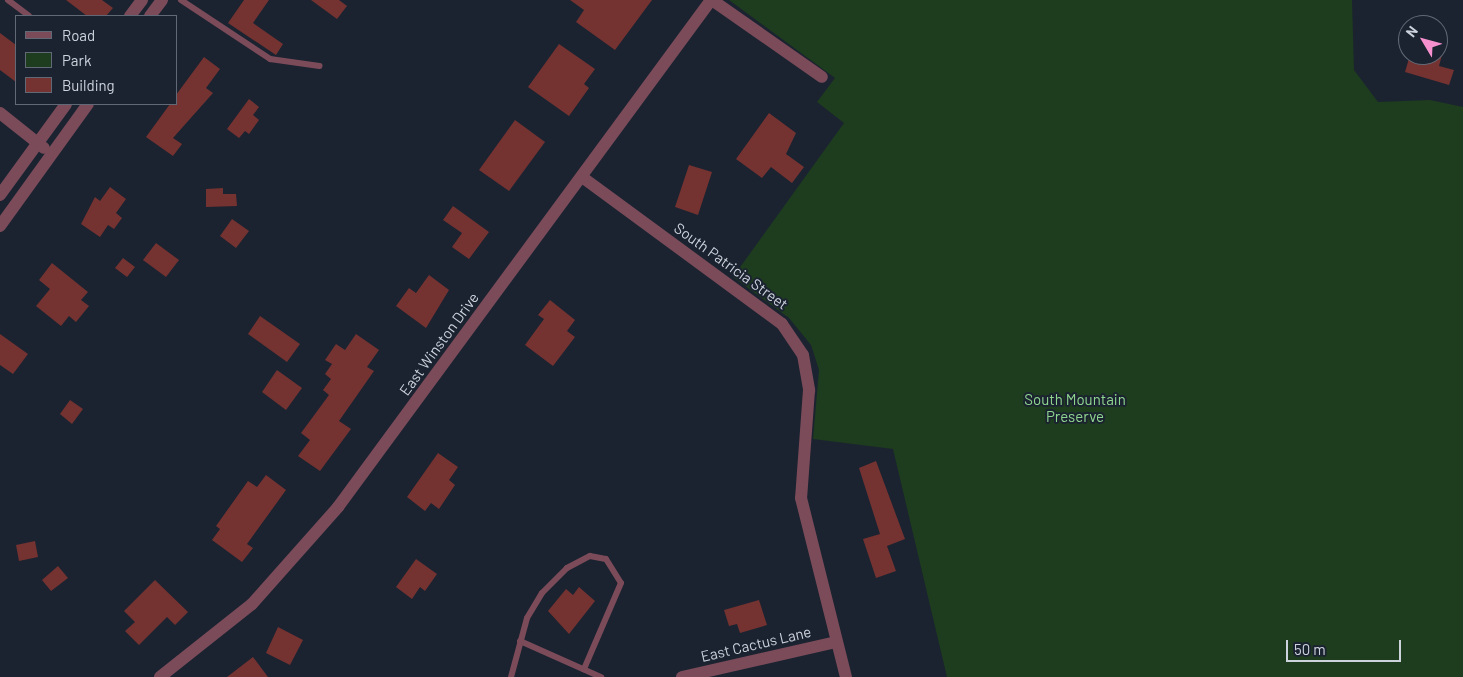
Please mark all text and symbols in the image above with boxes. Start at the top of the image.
legend [15,15,178,105]
north arrow [1398,15,1448,65]
text: N [1402,22,1421,40]
text: Road [62,26,95,44]
text: Park [62,51,91,69]
text: Building [62,76,115,94]
street label: South Patricia Street [671,219,791,313]
street label: East Winston Drive [396,289,482,399]
park label: South Mountain Preserve [1024,390,1126,425]
street label: East Cactus Lane [699,623,813,665]
scale bar [1288,630,1403,662]
text: 50 m [1294,640,1326,658]

